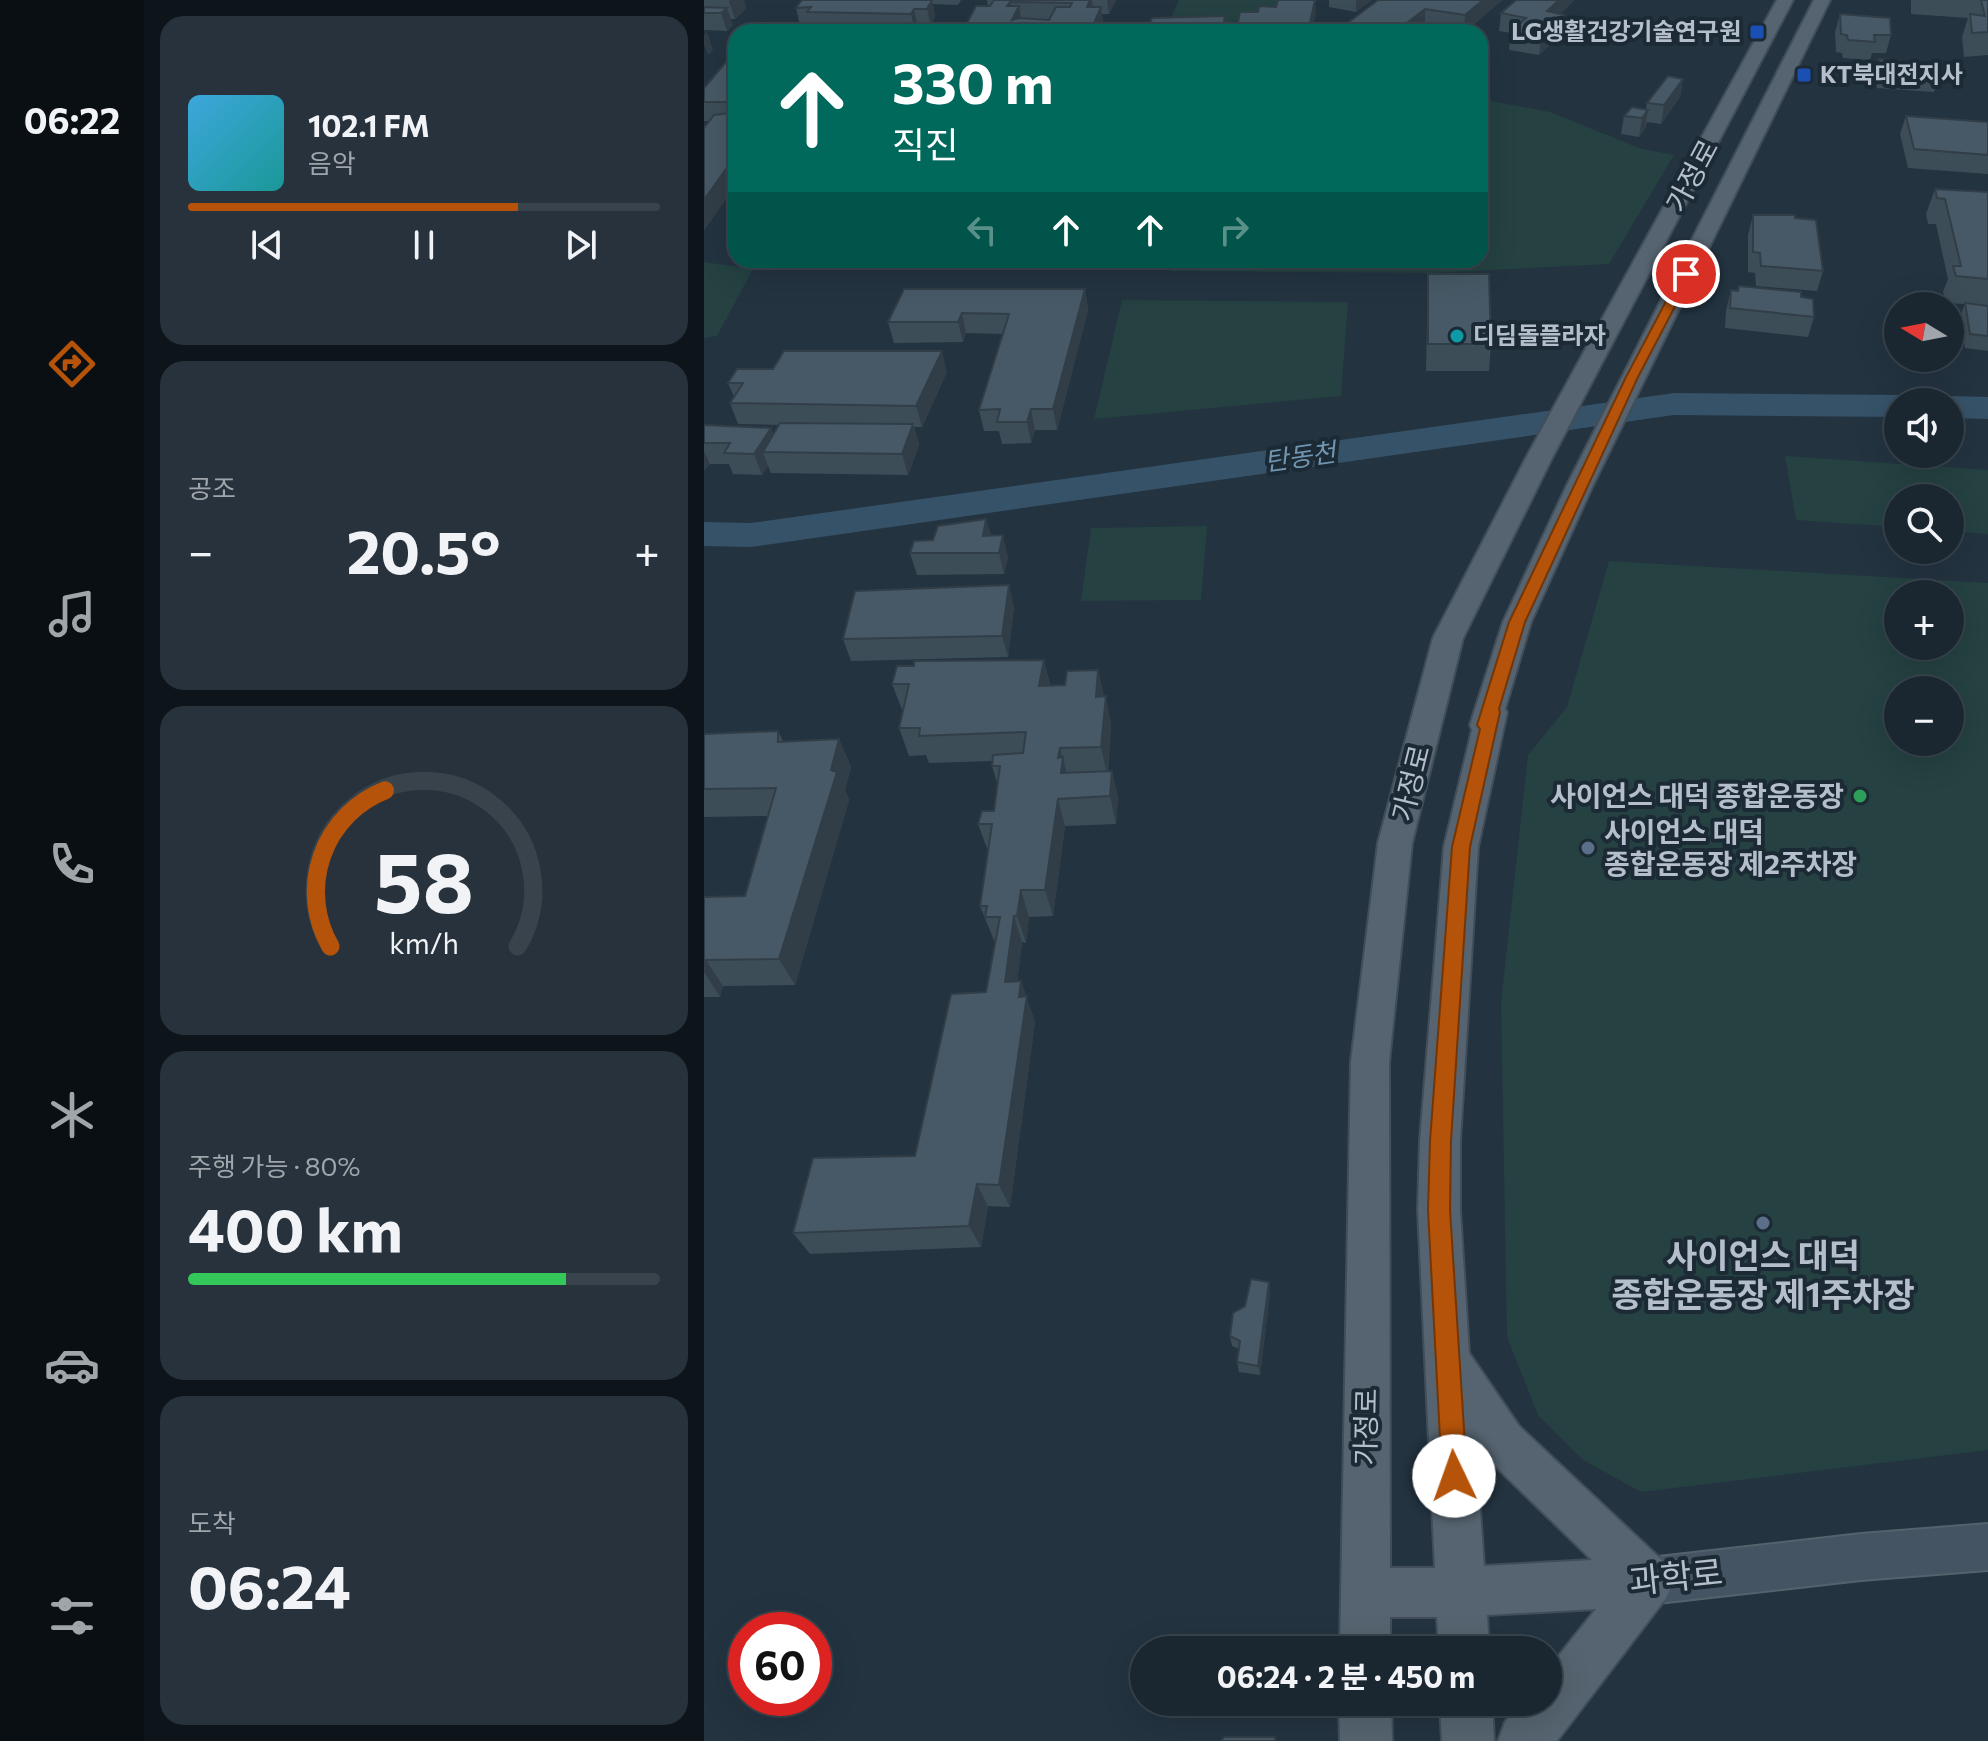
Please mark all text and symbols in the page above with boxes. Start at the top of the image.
place label: LG생활건강기술연구원 [1511,16,1741,45]
marker: LG생활건강기술연구원 [1748,23,1766,41]
text: 330 m [892,47,1054,116]
icon: ahead [760,56,864,160]
place label: KT북대전지사 [1820,59,1963,88]
marker: KT북대전지사 [1795,66,1813,84]
text: 06:22 [24,97,120,141]
text: 102.1 FM [308,106,430,143]
text: 직진 [892,121,958,165]
street label: 가정로 [1658,133,1724,218]
text: 음악 [308,147,356,178]
icon: left [960,208,1004,252]
icon: ahead [1044,208,1088,252]
icon: ahead [1128,208,1172,252]
icon: right [1212,208,1256,252]
icon: previous [245,223,289,267]
icon: pause [402,223,446,267]
icon: next [559,223,603,267]
pin [1652,240,1720,308]
icon: arrive [1664,252,1708,296]
north arrow [1884,292,1964,372]
map controls [1884,292,1964,756]
place label: 디딤돌플라자 [1473,320,1605,349]
marker: 디딤돌플라자 [1448,327,1466,345]
icon: directions [44,336,100,392]
button: sound [1884,388,1964,468]
water label: 탄동천 [1262,435,1341,476]
text: 공조 [188,472,236,503]
button: search [1884,484,1964,564]
text: 20.5° [347,513,501,586]
text: − [188,523,213,577]
text: + [634,523,660,577]
button: + [1884,580,1964,660]
icon: music [44,586,100,642]
button: − [1884,676,1964,756]
street label: 가정로 [1384,741,1436,824]
place label: 사이언스 대덕 종합운동장 [1550,778,1844,812]
marker: 사이언스 대덕 종합운동장 [1851,787,1869,805]
place label: 사이언스 대덕 종합운동장 제2주차장 [1604,814,1857,880]
text: 58 [374,827,474,929]
icon: phone [44,836,100,892]
marker: 사이언스 대덕 종합운동장 제2주차장 [1579,839,1597,857]
text: km/h [389,925,459,960]
icon: climate [44,1087,100,1143]
text: 주행 가능 · 80% [188,1150,360,1181]
text: 400 km [188,1191,403,1264]
marker: 사이언스 대덕 종합운동장 제1주차장 [1754,1214,1772,1232]
place label: 사이언스 대덕 종합운동장 제1주차장 [1611,1233,1915,1314]
icon: car [44,1337,100,1393]
street label: 가정로 [1347,1388,1383,1466]
position arrow [1412,1434,1496,1518]
text: 도착 [188,1507,236,1538]
text: 06:24 [188,1548,351,1621]
street label: 과학로 [1627,1549,1725,1601]
icon: filters [44,1588,100,1644]
speed limit sign: 60 [728,1612,832,1716]
text: 06:24 · 2 분 · 450 m [1217,1657,1475,1694]

